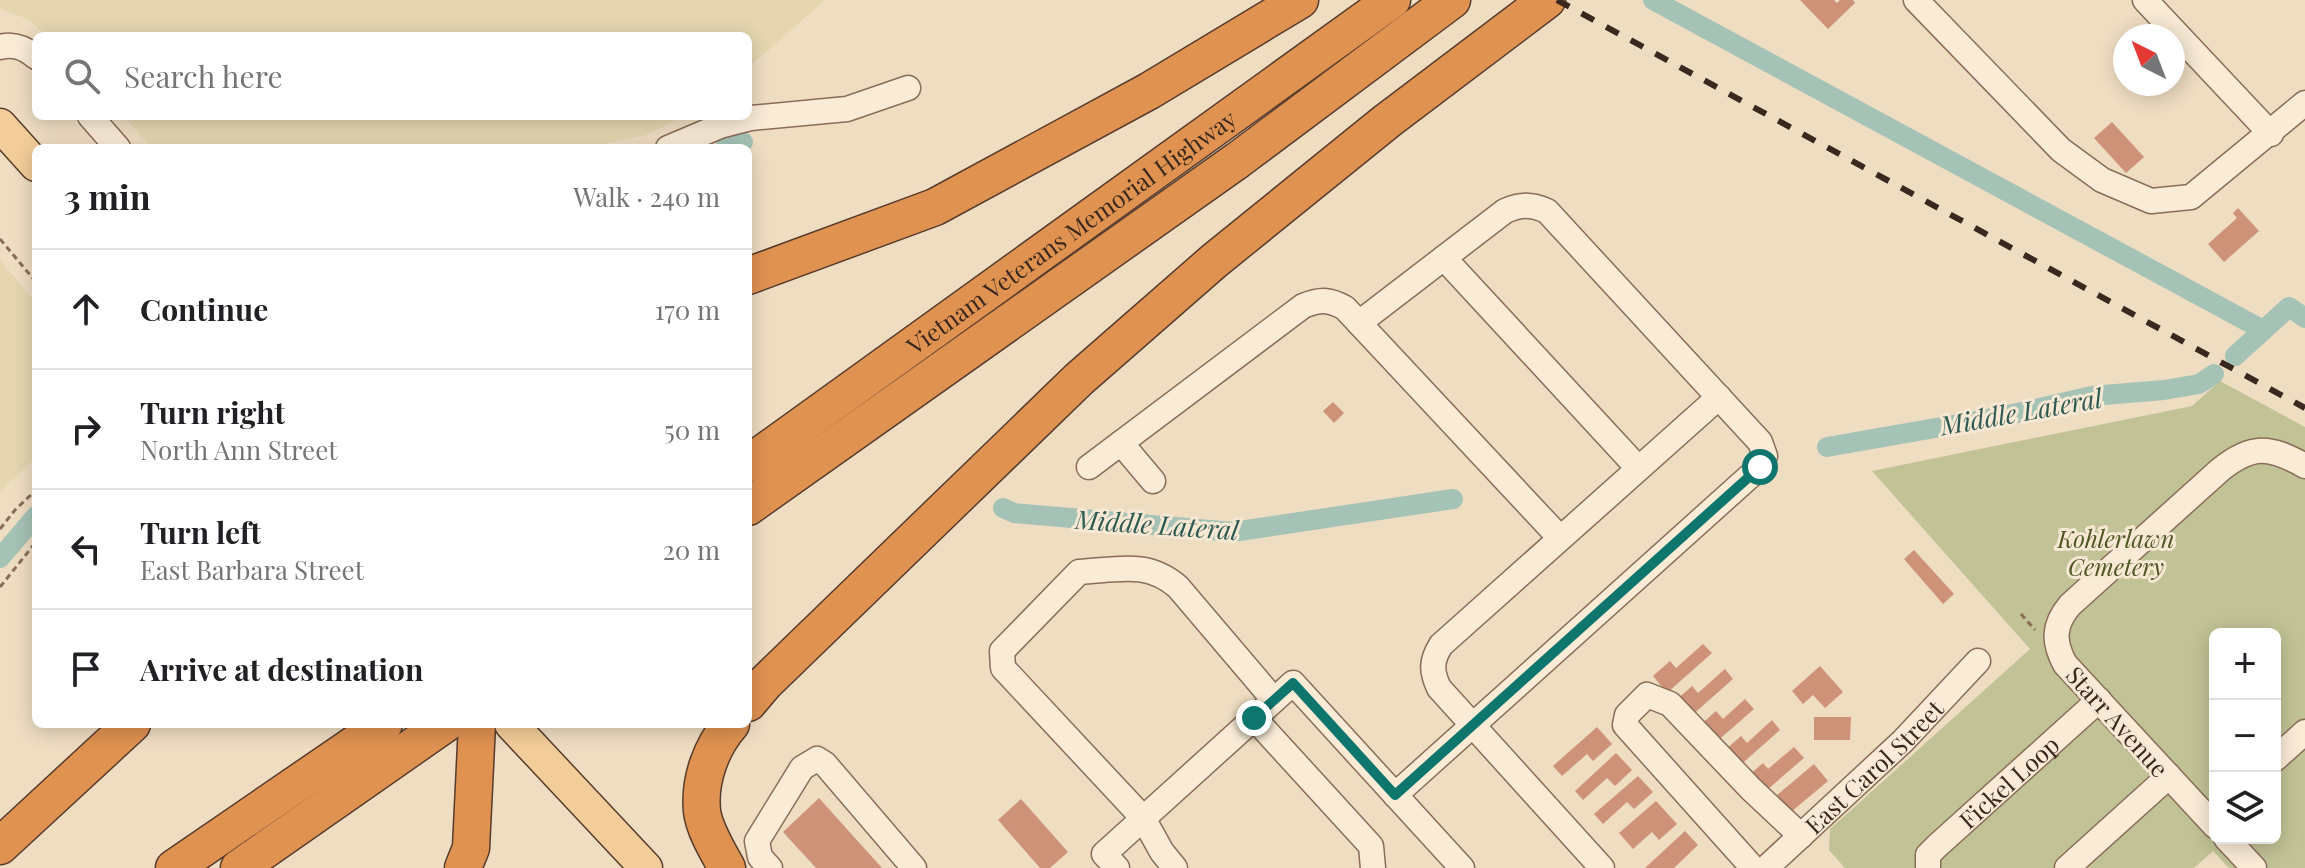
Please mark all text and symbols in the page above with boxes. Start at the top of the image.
north arrow [2113,24,2185,96]
search box [32,32,752,120]
icon: search [60,54,104,98]
text: Search here [124,56,283,96]
street label: Vietnam Veterans Memorial Highway [899,102,1242,361]
text: 3 min [64,173,151,219]
text: Walk · 240 m [573,179,720,214]
icon: ahead [64,287,108,331]
text: Continue [140,289,268,329]
text: 170 m [655,292,720,327]
water label: Middle Lateral [1937,379,2106,443]
text: Turn right [140,392,285,432]
icon: right [64,407,108,451]
text: 50 m [664,412,720,447]
text: North Ann Street [140,432,338,467]
route start [1742,449,1778,485]
water label: Middle Lateral [1073,501,1242,547]
text: Turn left [140,512,261,552]
park label: Kohlerlawn Cemetery [2056,522,2175,582]
icon: left [64,527,108,571]
text: 20 m [662,532,720,567]
text: East Barbara Street [140,552,364,587]
map controls [2209,628,2281,844]
button: + [2209,628,2281,700]
icon: arrive [64,647,108,691]
text: Arrive at destination [140,649,423,689]
street label: Starr Avenue [2060,659,2176,783]
street label: East Carol Street [1798,692,1950,840]
route end [1236,700,1272,736]
button: − [2209,700,2281,772]
street label: Fickel Loop [1952,728,2065,835]
button: layers [2209,772,2281,844]

